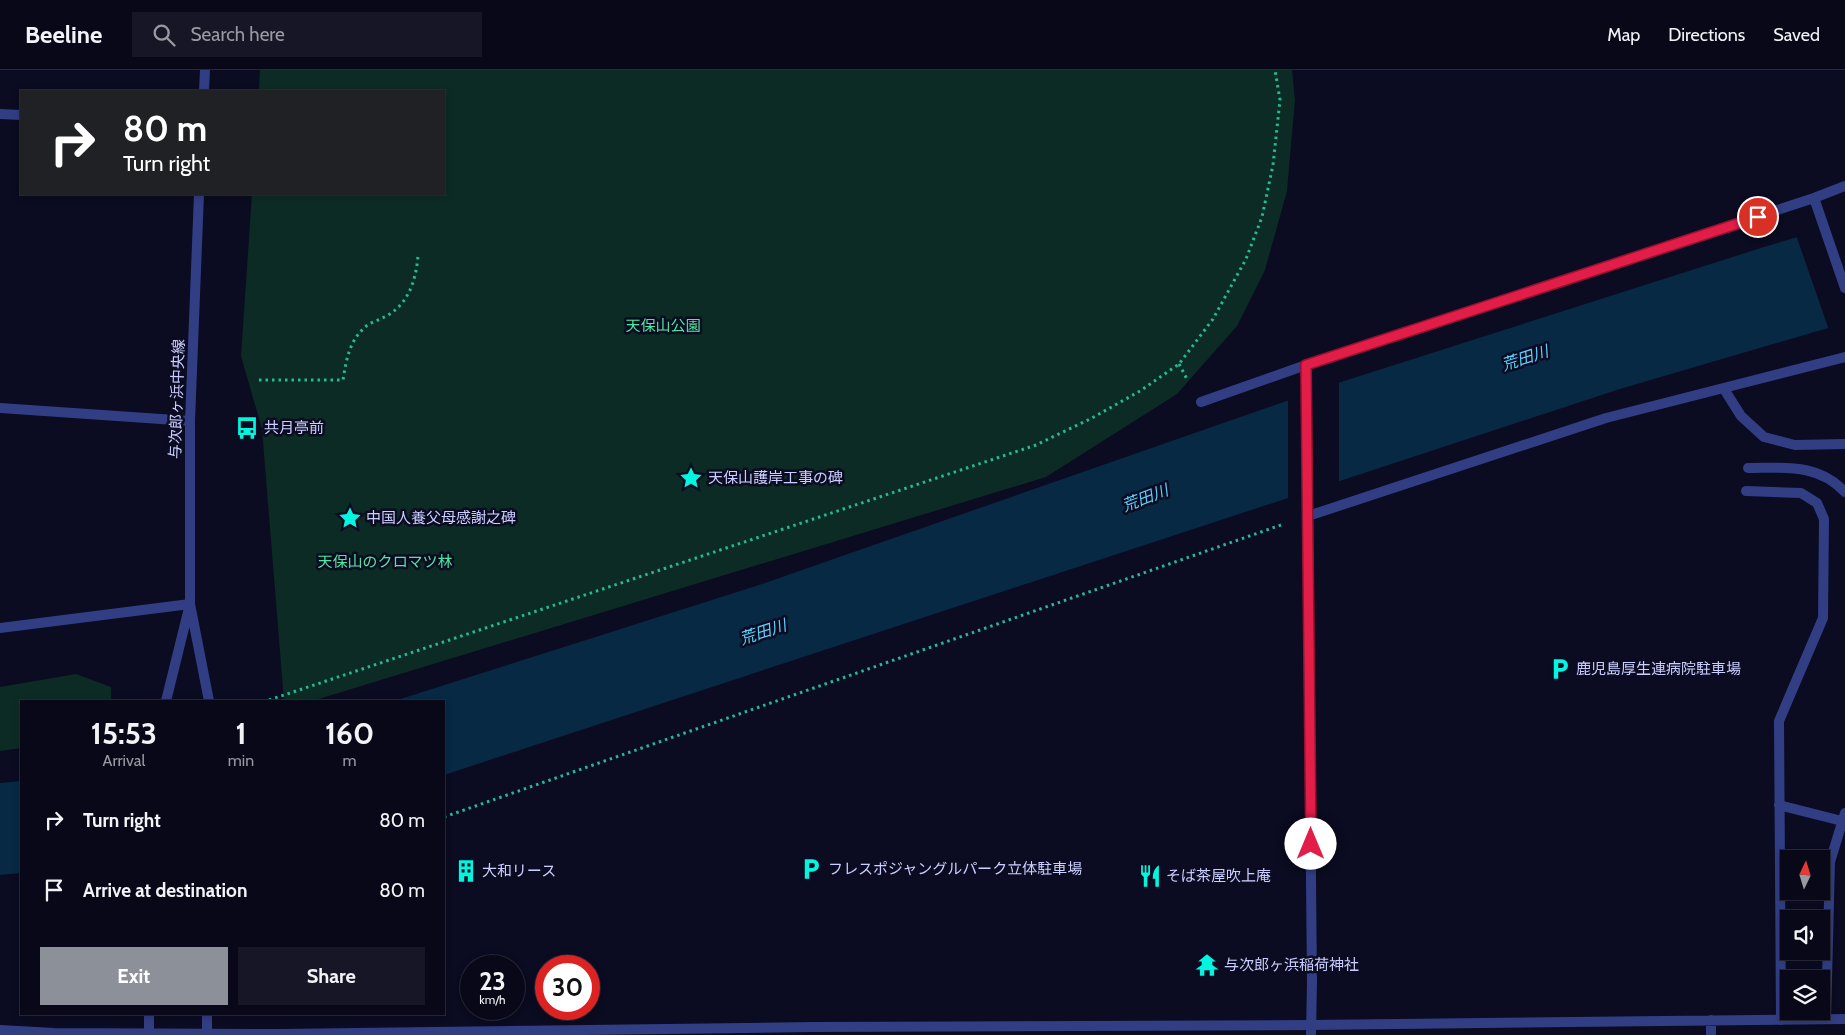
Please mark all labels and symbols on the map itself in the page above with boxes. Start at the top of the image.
pin [1737,196,1779,238]
park label: 天保山公園 [625,317,701,335]
street label: 与次郎ヶ浜中央線 [166,339,188,459]
water label: 荒田川 [1499,341,1553,374]
bus stop icon: 共月亭前 [234,415,260,441]
place label: 共月亭前 [264,419,324,437]
place icon: 天保山護岸工事の碑 [678,465,704,491]
place label: 天保山護岸工事の碑 [708,469,843,487]
water label: 荒田川 [1119,480,1173,515]
place icon: 中国人養父母感謝之碑 [337,505,363,531]
place label: 中国人養父母感謝之碑 [366,509,516,527]
park label: 天保山のクロマツ林 [317,553,453,571]
water label: 荒田川 [737,615,791,648]
parking icon: 鹿児島厚生連病院駐車場 [1547,656,1573,682]
place label: 鹿児島厚生連病院駐車場 [1576,660,1741,678]
position arrow [1284,817,1336,869]
north arrow [1780,850,1830,900]
parking icon: フレスポジャングルパーク立体駐車場 [798,856,824,882]
building icon: 大和リース [453,858,479,884]
place label: フレスポジャングルパーク立体駐車場 [828,860,1082,878]
place label: 大和リース [482,862,556,880]
restaurant icon: そば茶屋吹上庵 [1137,863,1163,889]
place label: そば茶屋吹上庵 [1166,867,1271,885]
temple icon: 与次郎ヶ浜稲荷神社 [1194,952,1220,978]
speed limit sign: 30 [535,955,600,1020]
place label: 与次郎ヶ浜稲荷神社 [1224,956,1359,974]

